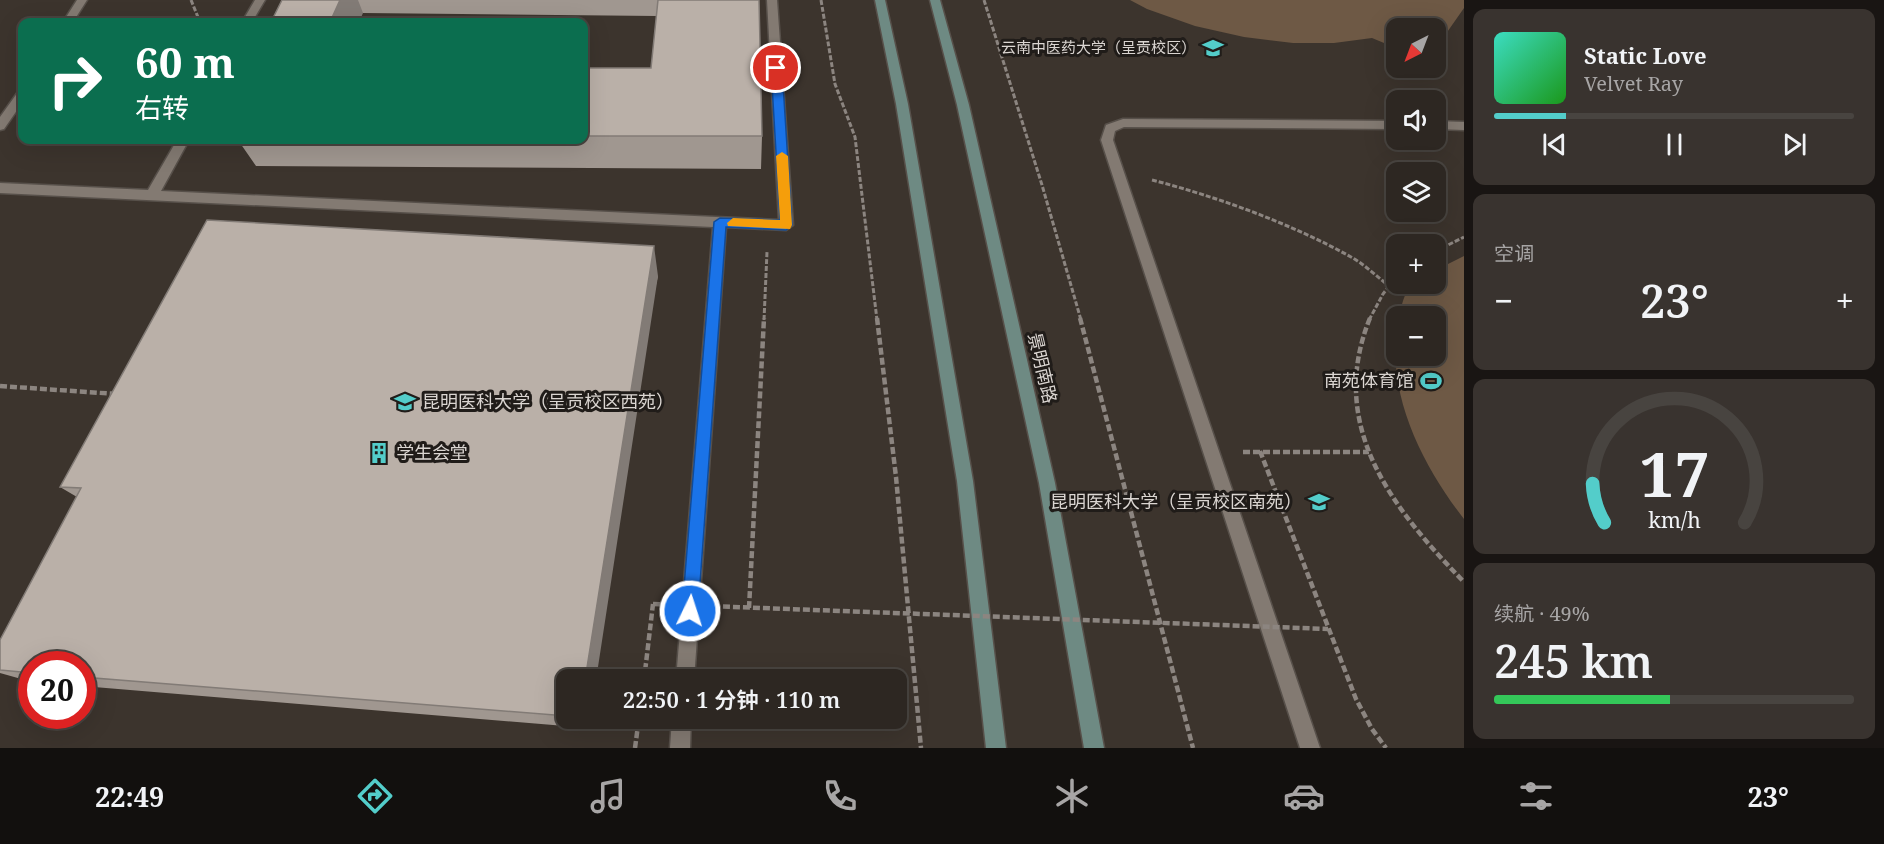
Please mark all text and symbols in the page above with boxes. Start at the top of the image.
north arrow [1386,18,1446,78]
map controls [1386,18,1446,366]
text: 60 m [135,33,235,90]
school or university icon: 云南中医药大学（呈贡校区） [1201,36,1225,60]
place label: 云南中医药大学（呈贡校区） [1001,37,1196,57]
text: Static Love [1584,40,1707,70]
icon: right [36,42,114,120]
pin [750,42,801,93]
icon: arrive [759,51,792,84]
text: Velvet Ray [1584,70,1683,97]
text: 右转 [135,89,189,126]
button: sound [1386,90,1446,150]
icon: previous [1538,128,1571,161]
icon: pause [1658,128,1691,161]
icon: next [1778,128,1811,161]
button: layers [1386,162,1446,222]
button: + [1386,234,1446,294]
text: 空调 [1494,240,1534,267]
text: 23° [1640,270,1709,331]
text: − [1494,278,1513,323]
text: + [1836,278,1854,323]
button: − [1386,306,1446,366]
street label: 景明南路 [1023,330,1063,406]
place label: 南苑体育馆 [1324,368,1414,392]
sports icon: 南苑体育馆 [1419,369,1443,393]
place label: 昆明医科大学（呈贡校区西苑） [422,389,674,413]
school or university icon: 昆明医科大学（呈贡校区西苑） [393,390,417,414]
text: 17 [1639,431,1709,516]
place label: 学生会堂 [396,440,468,464]
building icon: 学生会堂 [367,441,391,465]
place label: 昆明医科大学（呈贡校区南苑） [1050,489,1302,513]
school or university icon: 昆明医科大学（呈贡校区南苑） [1307,490,1331,514]
text: km/h [1648,506,1701,535]
position arrow [658,579,722,643]
text: 续航 · 49% [1494,600,1590,627]
text: 245 km [1494,630,1653,691]
speed limit sign: 20 [18,651,96,729]
text: 22:50 · 1 分钟 · 110 m [623,684,840,714]
icon: directions [354,775,396,817]
icon: music [587,775,629,817]
icon: phone [819,775,861,817]
icon: climate [1051,775,1093,817]
icon: car [1283,775,1325,817]
icon: filters [1515,775,1557,817]
text: 22:49 [95,778,164,815]
text: 23° [1748,778,1789,815]

